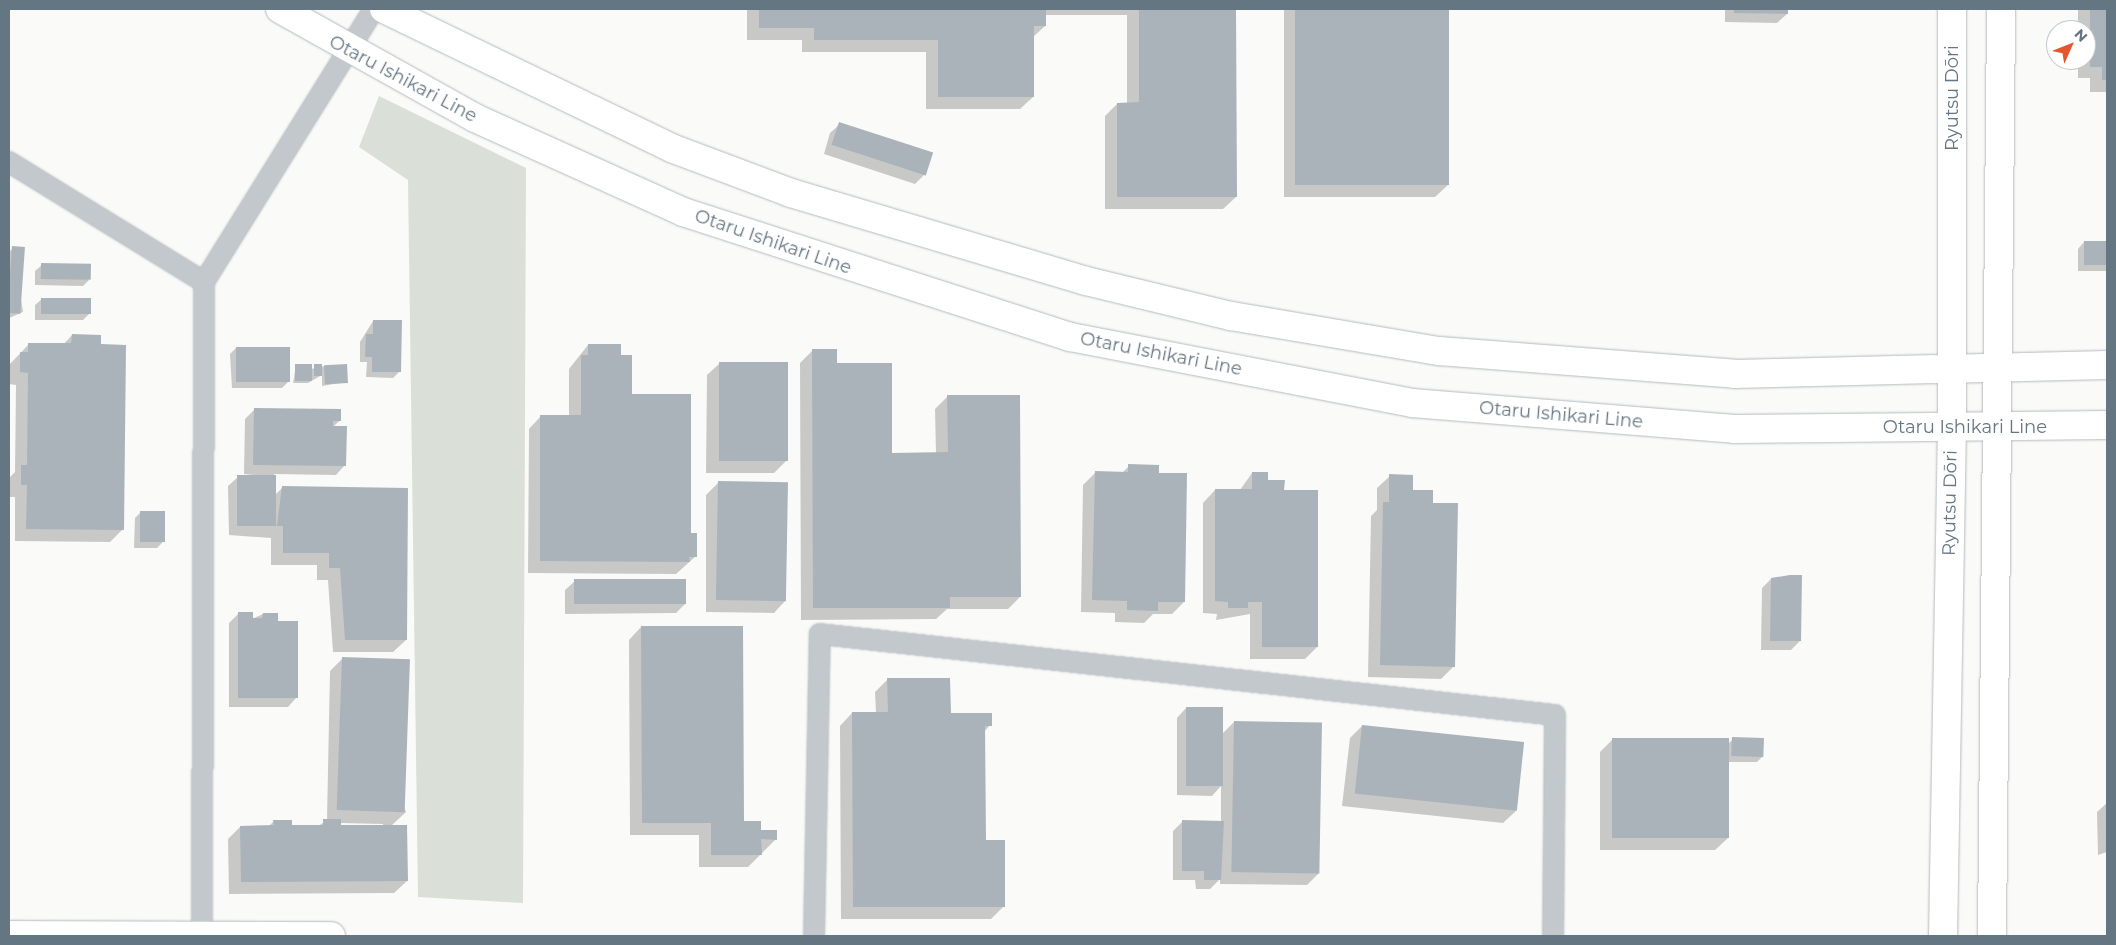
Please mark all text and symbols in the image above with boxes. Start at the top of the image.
north arrow [2046,20,2096,70]
text: N [2071,25,2091,46]
street label: Otaru Ishikari Line [325,31,481,127]
street label: Ryutsu Dōri [1941,45,1963,151]
street label: Otaru Ishikari Line [692,205,854,279]
street label: Otaru Ishikari Line [1078,328,1244,380]
street label: Otaru Ishikari Line [1478,397,1644,433]
street label: Otaru Ishikari Line [1883,416,2047,438]
street label: Ryutsu Dōri [1938,450,1962,556]

